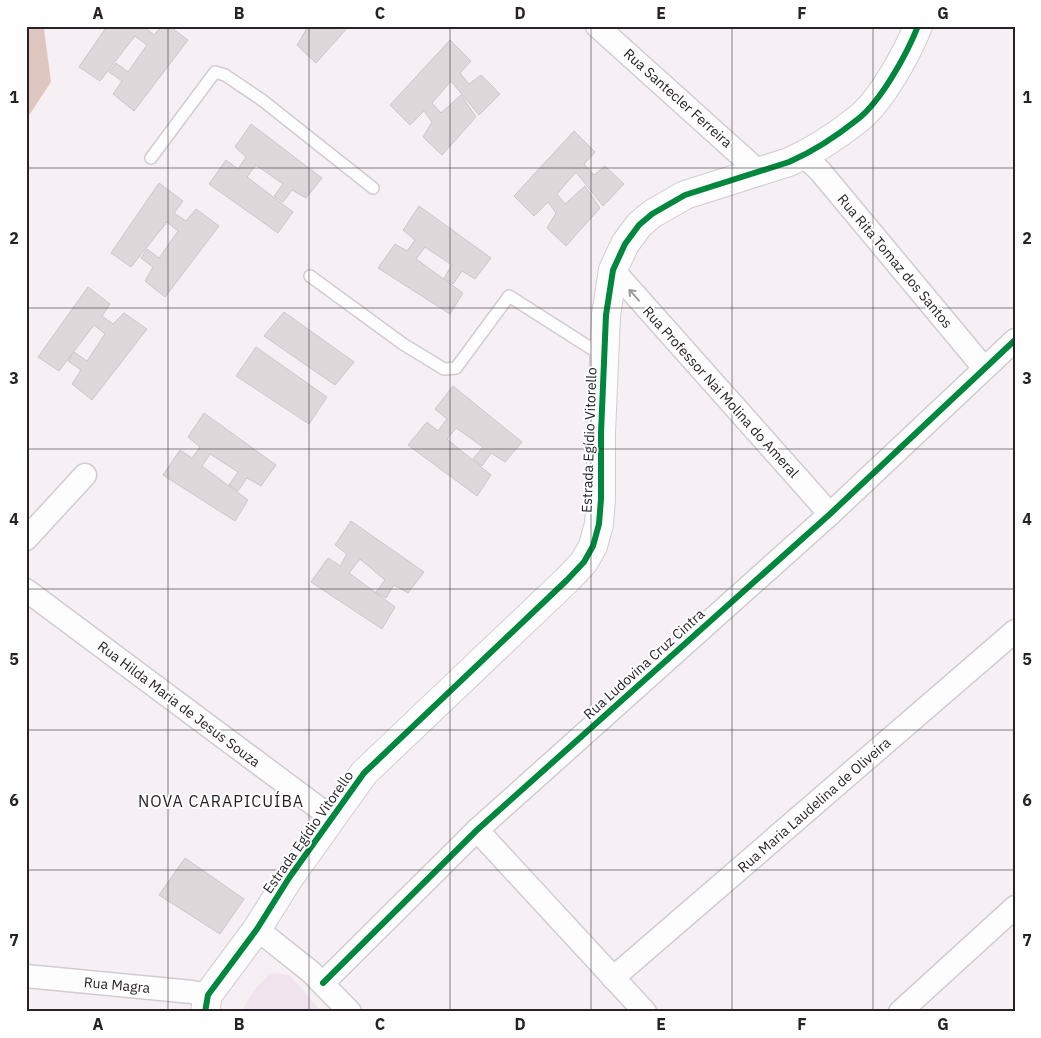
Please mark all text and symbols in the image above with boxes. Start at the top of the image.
text: A [93,3,104,23]
text: B [234,3,245,23]
text: C [375,3,385,23]
text: D [514,3,526,23]
text: E [656,3,666,23]
text: F [797,3,807,23]
text: G [937,3,949,23]
street label: Rua Santecler Ferreira [620,45,736,152]
text: 1 [9,87,19,107]
text: 1 [1022,87,1032,107]
street label: Rua Rita Tomaz dos Santos [834,190,956,332]
text: 2 [9,228,19,248]
text: 2 [1022,228,1032,248]
one-way arrow [629,288,640,301]
street label: Rua Professor Nai Molina do Ameral [639,302,803,482]
street label: Estrada Egídio Vitorello [577,367,601,513]
text: 3 [9,368,19,388]
text: 3 [1022,368,1032,388]
text: 4 [9,509,19,529]
text: 4 [1022,509,1032,529]
street label: Rua Ludovina Cruz Cintra [580,605,709,723]
street label: Rua Hilda Maria de Jesus Souza [94,637,264,771]
text: 5 [9,649,19,669]
text: 5 [1022,649,1032,669]
street label: Rua Maria Laudelina de Oliveira [734,733,895,876]
street label: Estrada Egídio Vitorello [259,767,357,897]
text: 6 [9,790,19,810]
district label: NOVA CARAPICUÍBA [138,790,304,811]
text: 6 [1022,790,1032,810]
text: 7 [9,930,19,950]
text: 7 [1022,930,1032,950]
street label: Rua Magra [83,973,151,997]
text: A [93,1014,104,1034]
text: B [234,1014,245,1034]
text: C [375,1014,385,1034]
text: D [514,1014,526,1034]
text: E [656,1014,666,1034]
text: F [797,1014,807,1034]
text: G [937,1014,949,1034]

